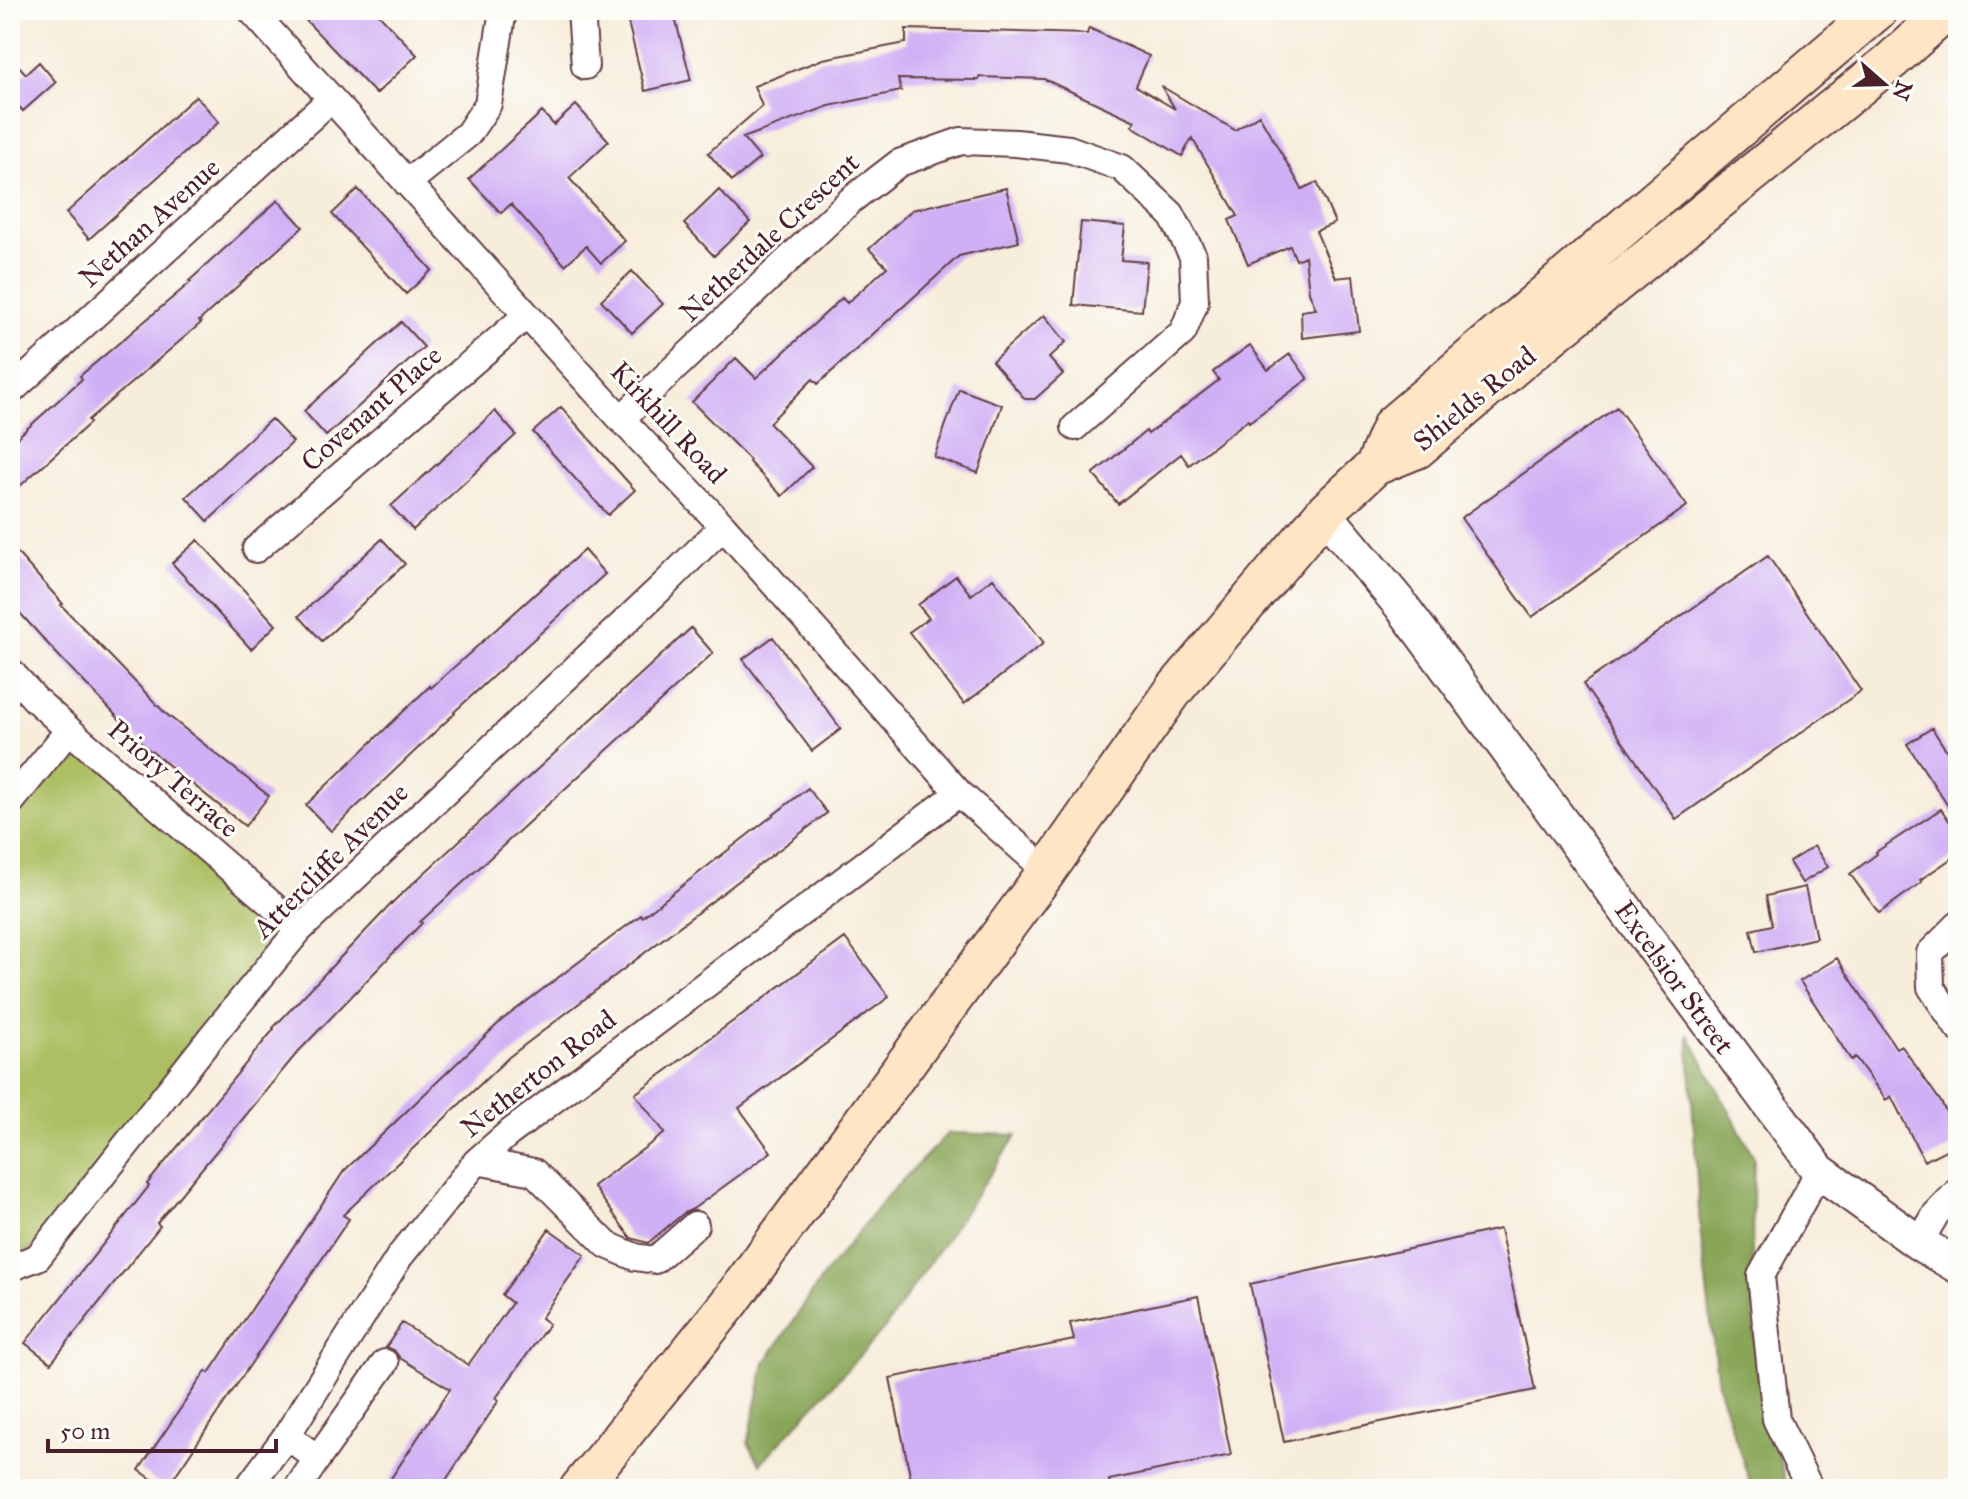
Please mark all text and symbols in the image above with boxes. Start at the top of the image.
north arrow [1844,44,1924,124]
text: N [1886,77,1918,104]
street label: Netherdale Crescent [672,145,867,330]
street label: Nethan Avenue [72,150,227,295]
street label: Covenant Place [294,338,449,479]
street label: Shields Road [1406,338,1543,459]
street label: Kirkhill Road [603,354,734,491]
street label: Priory Terrace [101,712,247,845]
street label: Attercliffe Avenue [244,775,416,946]
street label: Excelsior Street [1607,894,1742,1061]
street label: Netherton Road [454,1002,623,1145]
scale bar [48,1403,276,1453]
text: 50 m [60,1416,110,1446]

